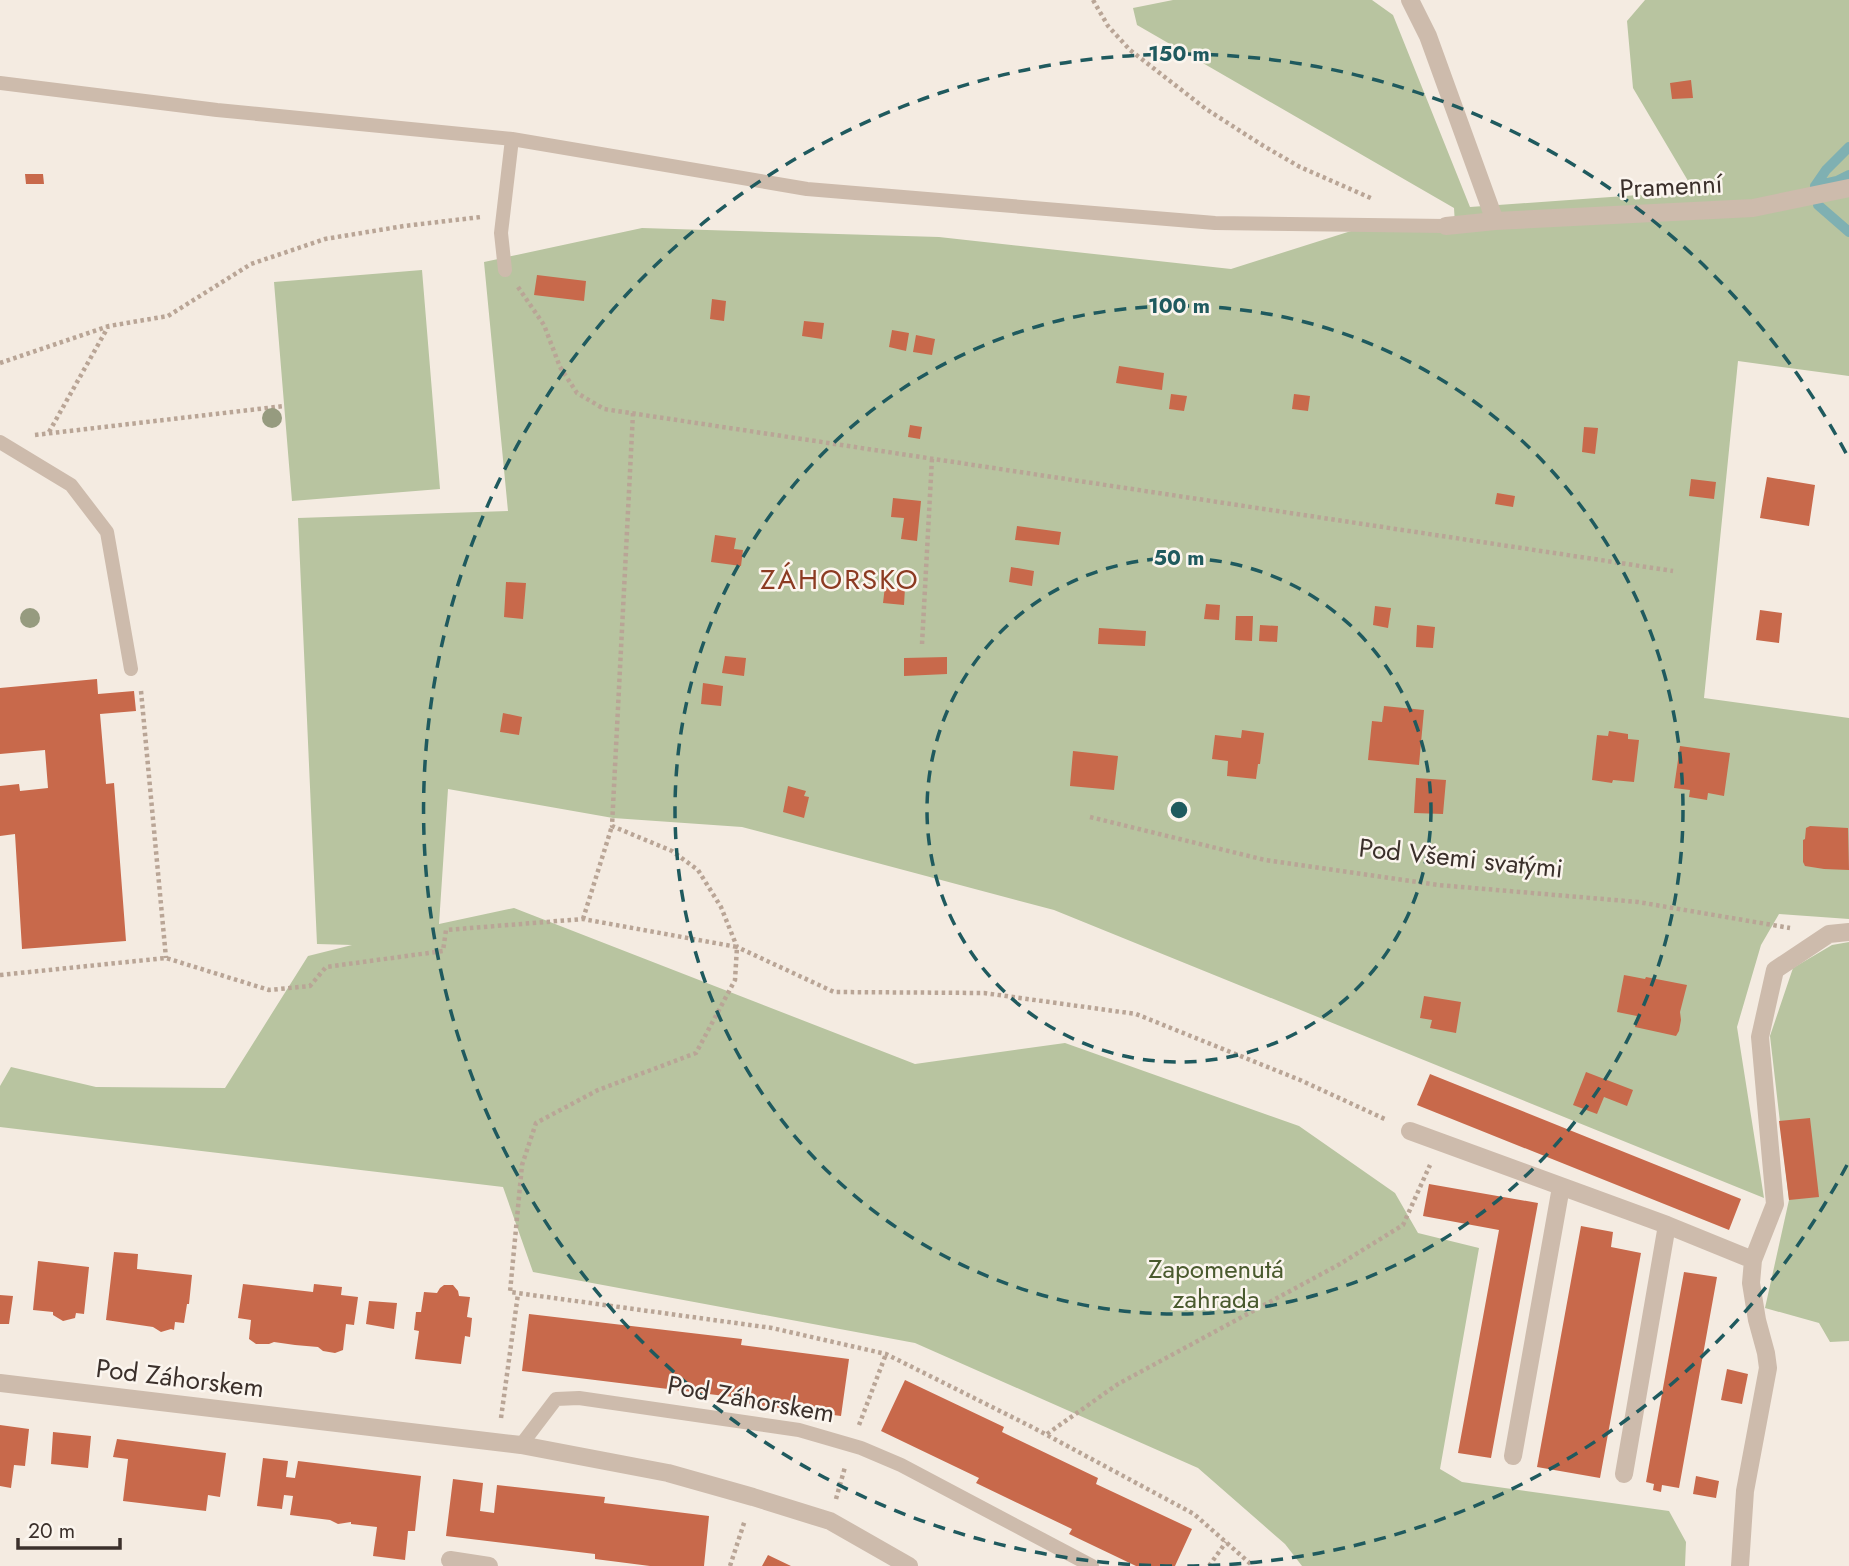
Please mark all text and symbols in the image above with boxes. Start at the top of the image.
text: 150 m [1148,39,1210,69]
street label: Pramenní [1619,164,1725,208]
text: 100 m [1148,291,1210,321]
text: 50 m [1154,543,1204,573]
district label: ZÁHORSKO [760,559,920,600]
centre of rings [1167,798,1191,822]
street label: Pod Všemi svatými [1357,828,1565,888]
park label: Zapomenutá zahrada [1148,1250,1284,1318]
street label: Pod Záhorskem [94,1349,266,1407]
street label: Pod Záhorskem [664,1366,838,1432]
scale bar [18,1506,119,1550]
text: 20 m [28,1516,75,1546]

